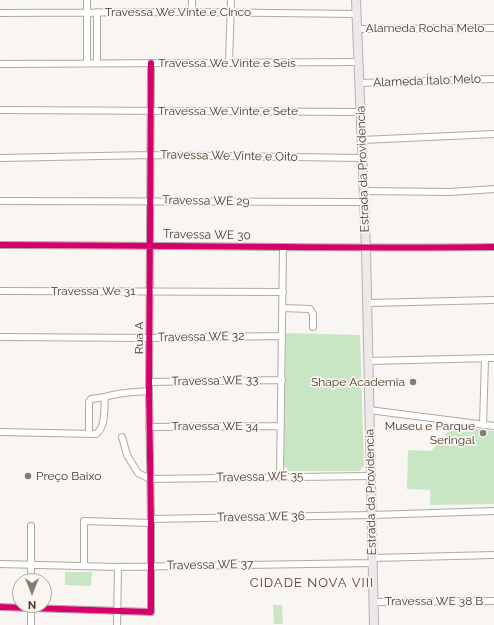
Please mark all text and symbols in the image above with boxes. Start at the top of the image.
street label: Travessa We Vinte e Cinco [105,5,251,19]
street label: Alameda Rocha Melo [366,21,484,35]
street label: Travessa We Vinte e Seis [158,56,296,70]
street label: Alameda Ítalo Melo [373,72,481,90]
street label: Travessa We Vinte e Sete [158,104,298,118]
street label: Estrada da Providencia [354,105,372,233]
street label: Travessa We Vinte e Oito [160,148,298,164]
street label: Travessa WE 29 [162,193,250,209]
street label: Travessa WE 30 [163,227,251,243]
street label: Travessa We 31 [51,284,135,298]
street label: Rua A [132,322,146,354]
street label: Travessa WE 32 [157,329,245,345]
street label: Travessa WE 33 [171,373,259,389]
place label: Shape Academia [311,375,405,389]
marker: Shape Academia [408,377,418,387]
street label: Travessa WE 34 [171,419,259,433]
place label: Museu e Parque Seringal [385,419,475,447]
marker: Museu e Parque Seringal [478,428,488,438]
street label: Estrada da Providencia [363,429,379,555]
place label: Preço Baixo [36,469,101,483]
street label: Travessa WE 35 [216,469,304,485]
marker: Preço Baixo [23,471,33,481]
street label: Travessa WE 36 [217,509,305,525]
street label: Travessa WE 37 [166,557,254,573]
north arrow [12,573,52,613]
district label: CIDADE NOVA VIII [250,575,374,591]
street label: Travessa WE 38 B [385,594,483,608]
text: N [28,598,36,611]

